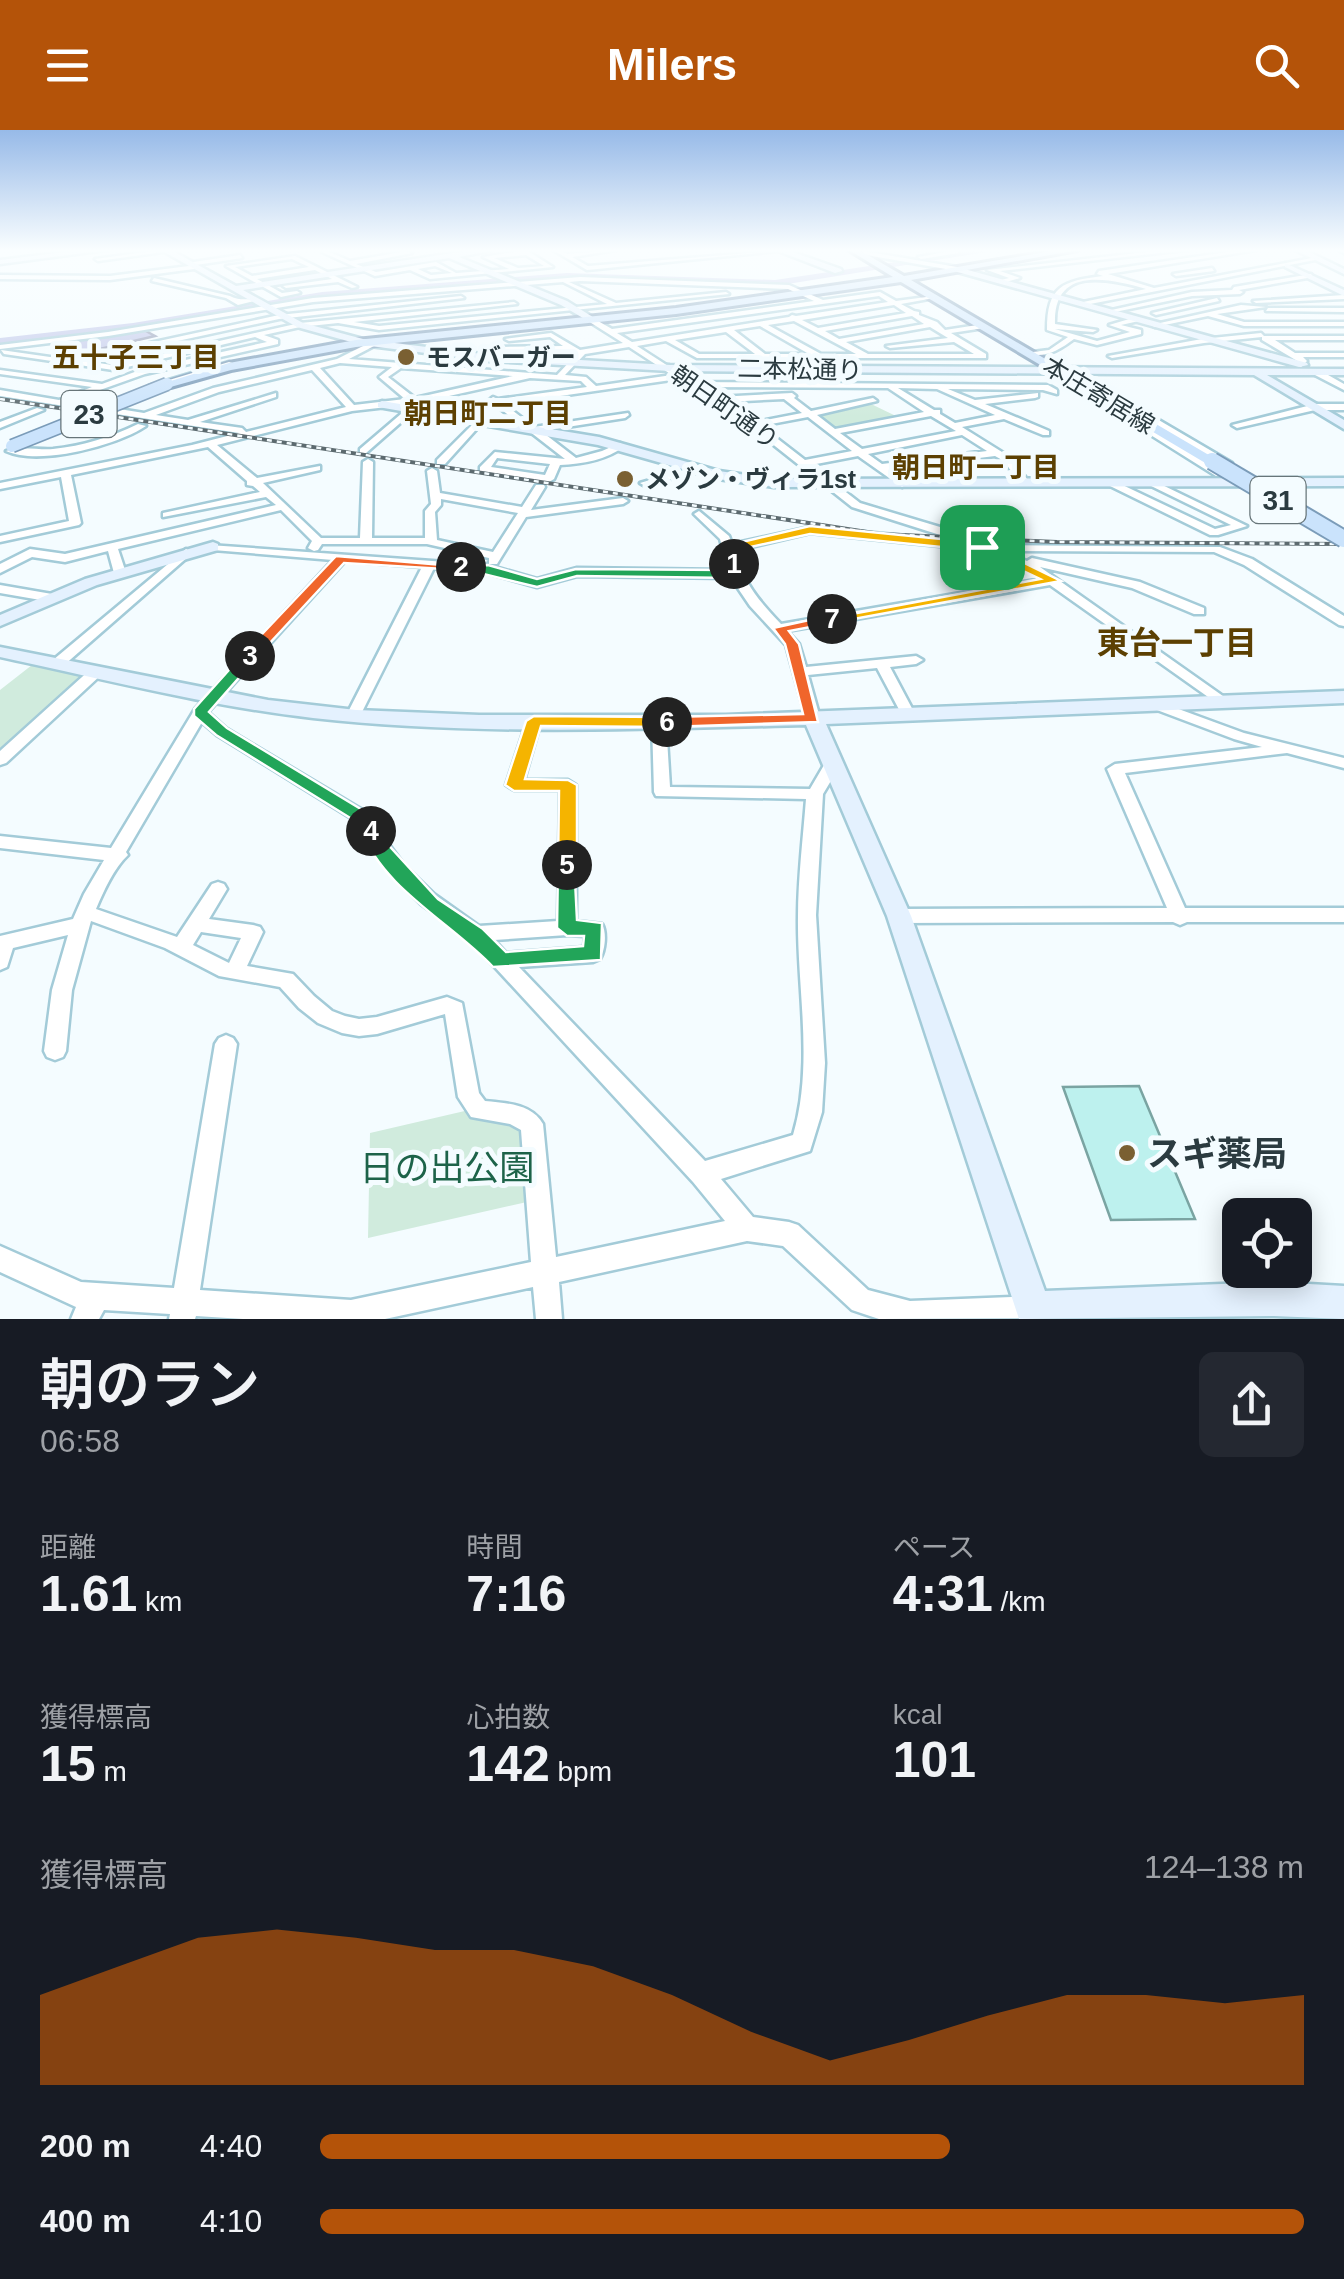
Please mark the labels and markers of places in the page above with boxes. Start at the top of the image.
place label: モスバーガー [426,343,576,371]
marker: モスバーガー [395,346,417,368]
place label: メゾン・ヴィラ1st [645,465,857,493]
marker: メゾン・ヴィラ1st [614,468,636,490]
pin [940,505,1025,590]
pin: 1 [709,539,759,589]
pin: 2 [436,542,486,592]
pin: 7 [807,594,857,644]
pin: 3 [225,631,275,681]
pin: 6 [642,697,692,747]
pin: 4 [346,806,396,856]
pin: 5 [542,840,592,890]
place label: スギ薬局 [1147,1134,1287,1173]
marker: スギ薬局 [1116,1142,1138,1164]

